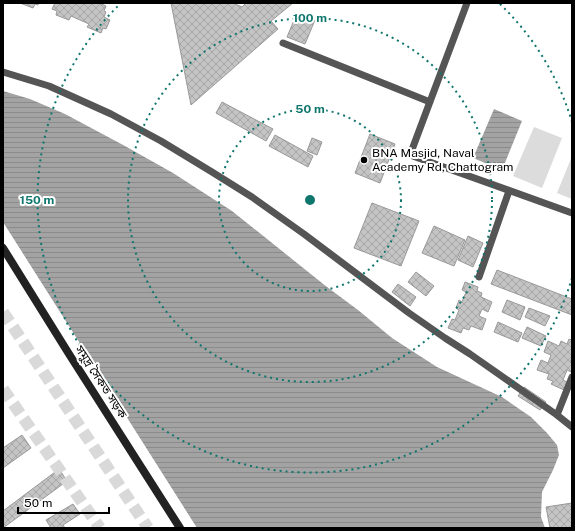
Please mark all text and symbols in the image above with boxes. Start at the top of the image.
text: 100 m [293,11,327,25]
text: 50 m [295,102,325,116]
place label: BNA Masjid, Naval Academy Rd, Chattogram [372,146,514,174]
marker: BNA Masjid, Naval Academy Rd, Chattogram [359,155,369,165]
text: 150 m [20,193,54,207]
centre of rings [303,193,317,207]
street label: সমুদ্র সৈকত সড়ক [71,342,131,422]
scale bar [18,489,109,515]
text: 50 m [24,496,52,510]

